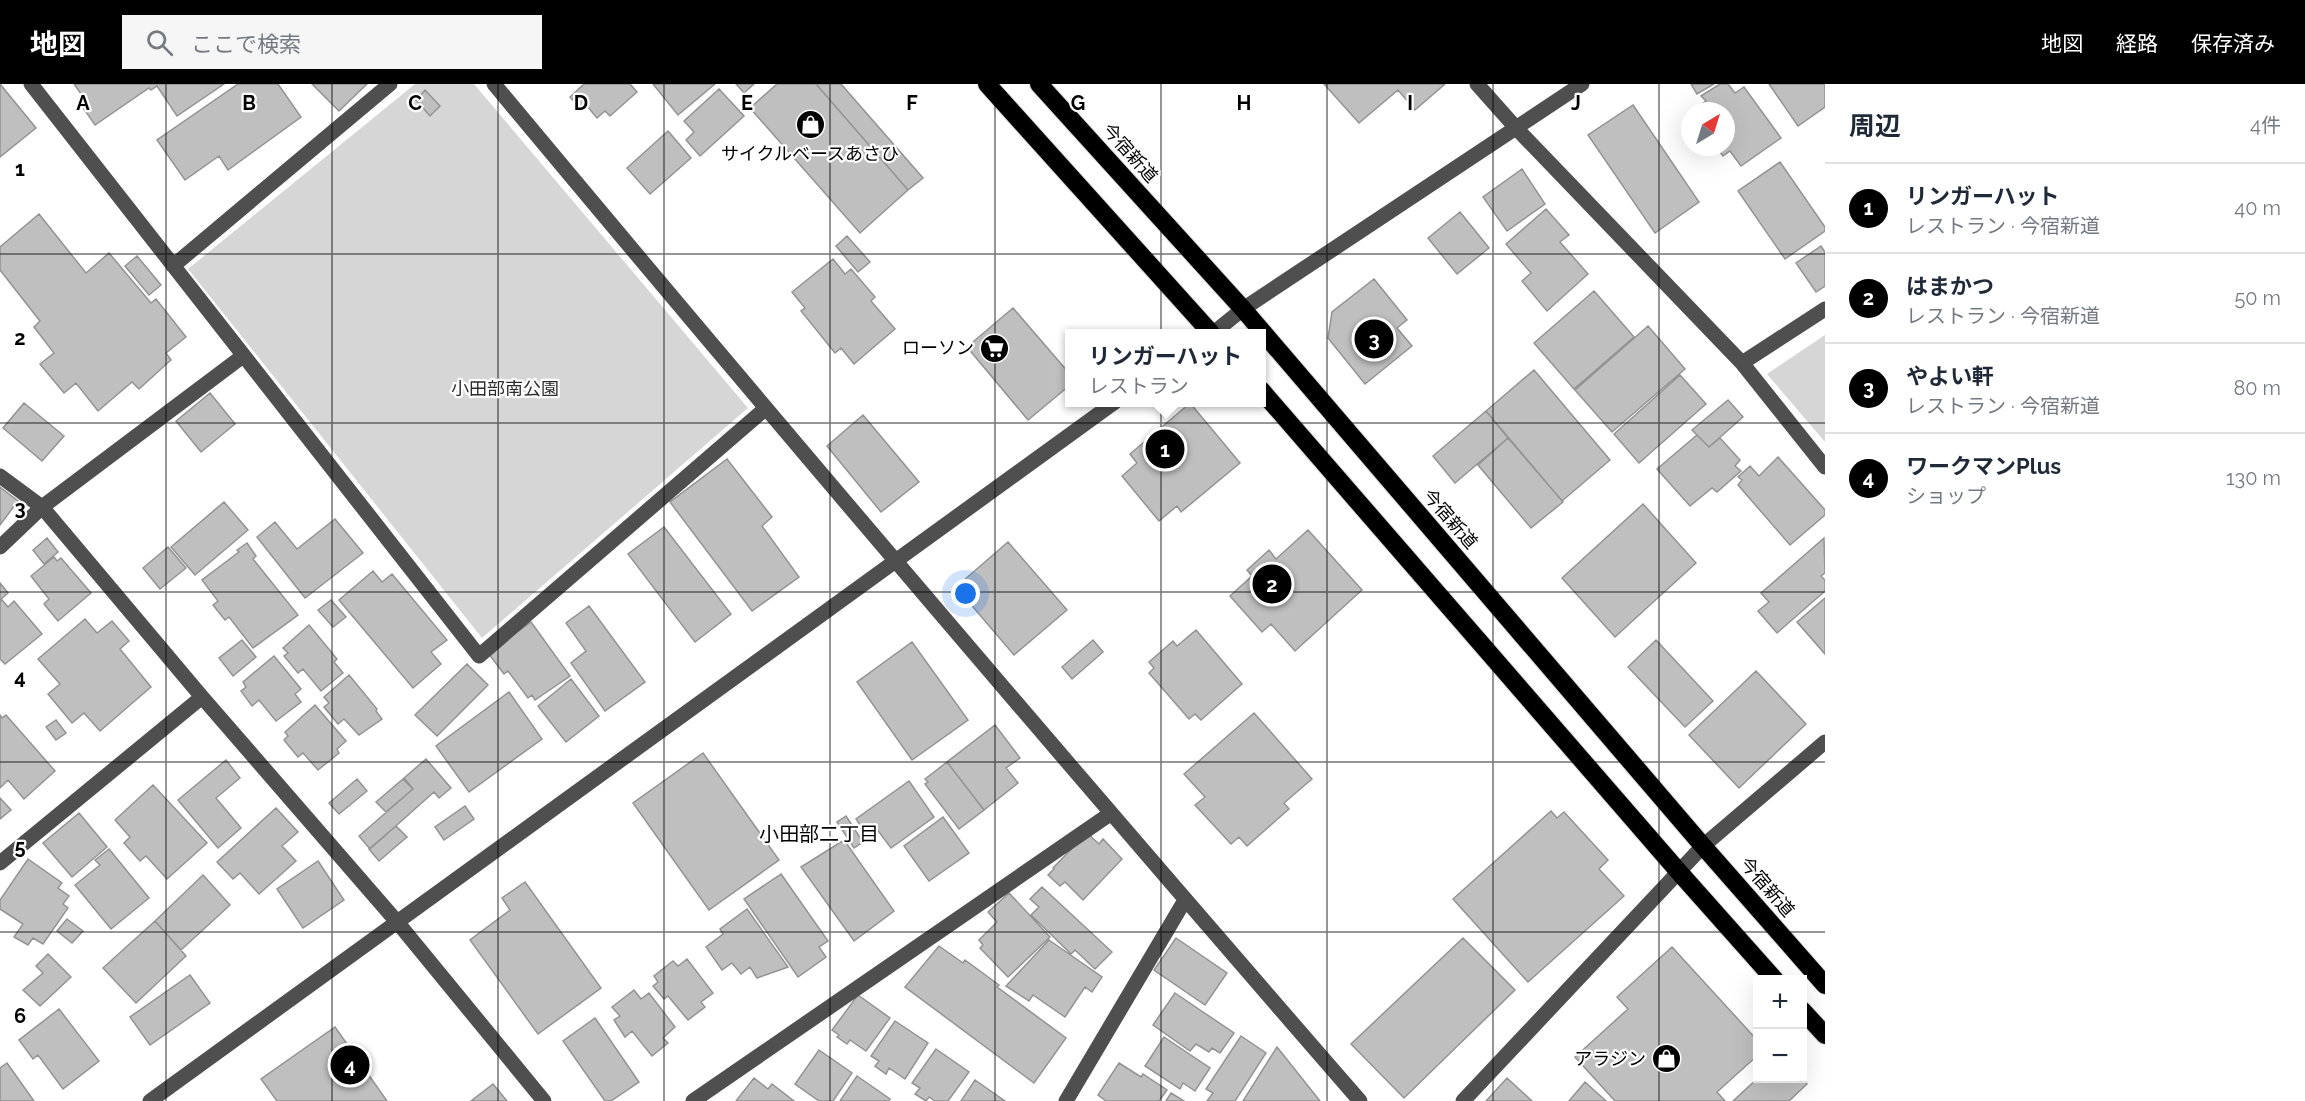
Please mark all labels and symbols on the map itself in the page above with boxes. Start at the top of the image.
text: A [76,91,90,115]
text: B [242,91,256,115]
text: C [408,91,422,115]
text: D [574,91,588,115]
text: E [741,91,753,115]
text: F [906,91,918,115]
text: G [1071,91,1085,115]
text: H [1237,91,1251,115]
text: I [1407,91,1413,115]
text: J [1571,91,1581,115]
north arrow [1681,102,1735,156]
shop icon: サイクルベースあさひ [794,109,826,141]
street label: 今宿新道 [1098,119,1162,186]
place label: サイクルベースあさひ [721,143,899,164]
text: 1 [15,157,25,181]
pin: 3 [1354,316,1394,362]
text: 2 [14,326,26,350]
supermarket icon: ローソン [979,332,1011,364]
place label: ローソン [902,337,974,358]
park label: 小田部南公園 [451,378,559,399]
pin: 1 [1146,426,1184,472]
street label: 今宿新道 [1419,485,1482,553]
text: 3 [14,496,26,520]
pin: 2 [1252,562,1292,606]
your location [951,579,980,608]
text: 4 [14,665,26,689]
district label: 小田部二丁目 [759,822,879,846]
text: 5 [14,835,26,859]
street label: 今宿新道 [1736,853,1799,921]
text: 6 [14,1004,26,1028]
pin: 4 [330,1042,370,1088]
shop icon: アラジン [1651,1043,1683,1075]
place label: アラジン [1574,1048,1646,1069]

